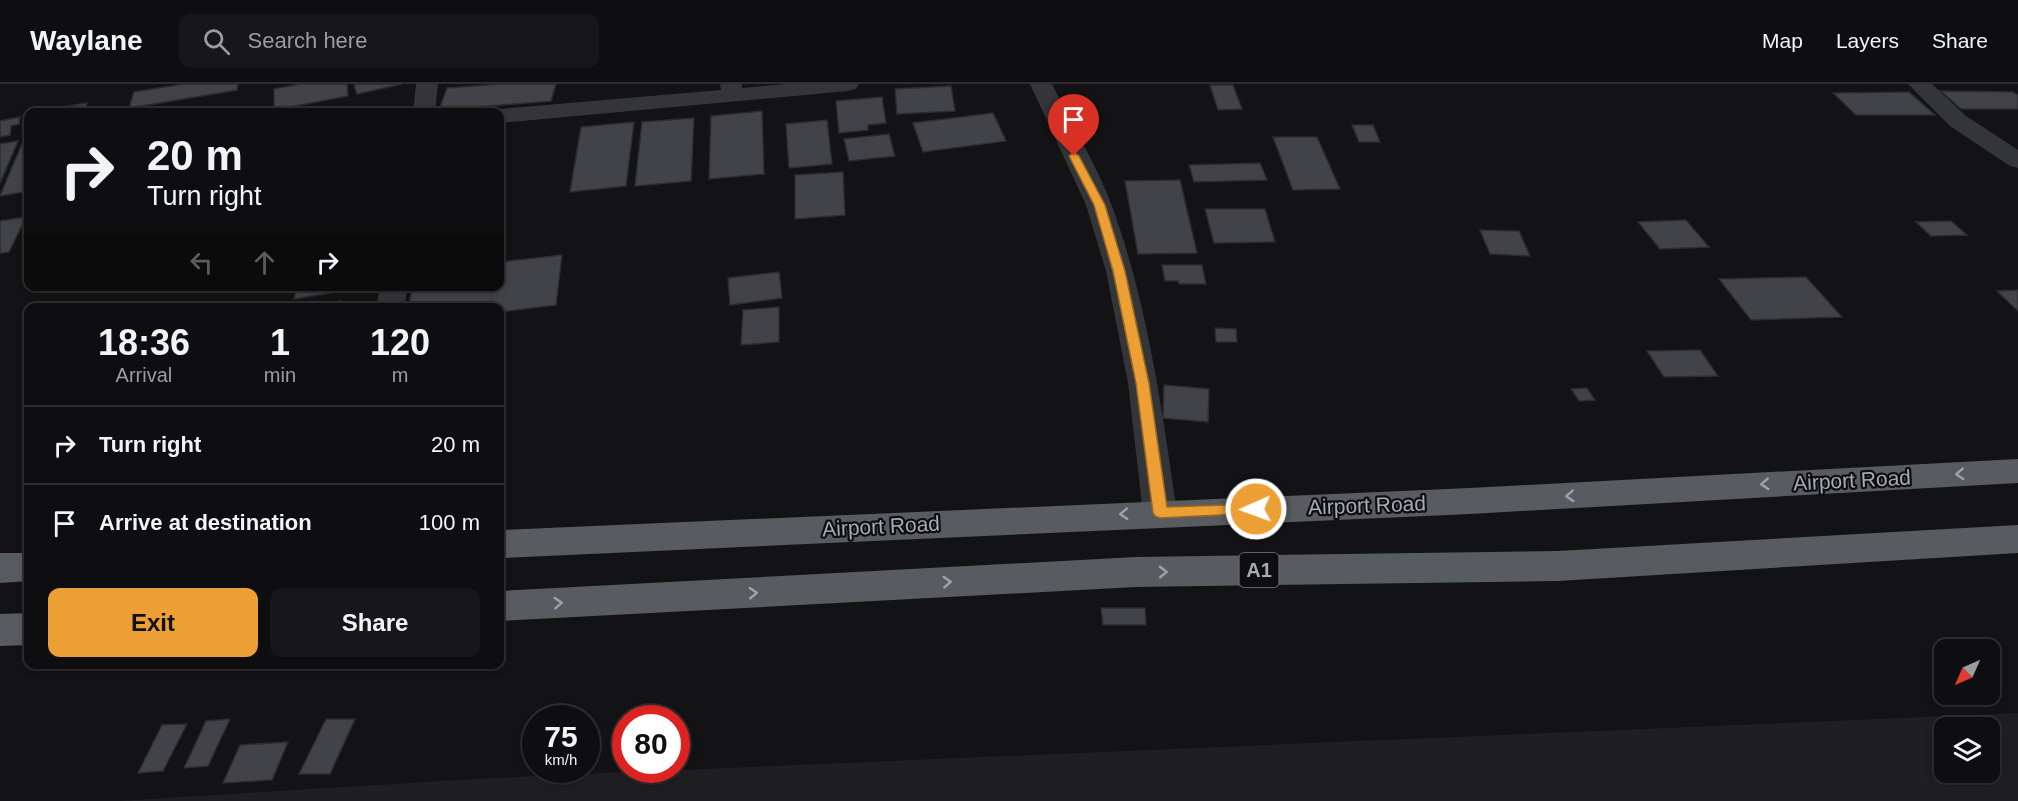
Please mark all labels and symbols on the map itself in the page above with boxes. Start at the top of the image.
pin [1048,94,1099,156]
street label: Airport Road [1793,465,1911,495]
one-way arrow [1955,468,1964,481]
position arrow [1224,477,1288,541]
one-way arrow [1760,478,1769,491]
one-way arrow [1566,489,1575,502]
street label: Airport Road [1308,491,1426,519]
one-way arrow [1119,508,1128,521]
street label: Airport Road [822,511,940,541]
road number: A1 [1240,553,1278,587]
one-way arrow [1159,565,1168,578]
one-way arrow [943,576,952,589]
one-way arrow [748,586,757,599]
one-way arrow [553,597,562,610]
north arrow [1934,639,2000,705]
speed limit sign: 80 [612,705,690,783]

